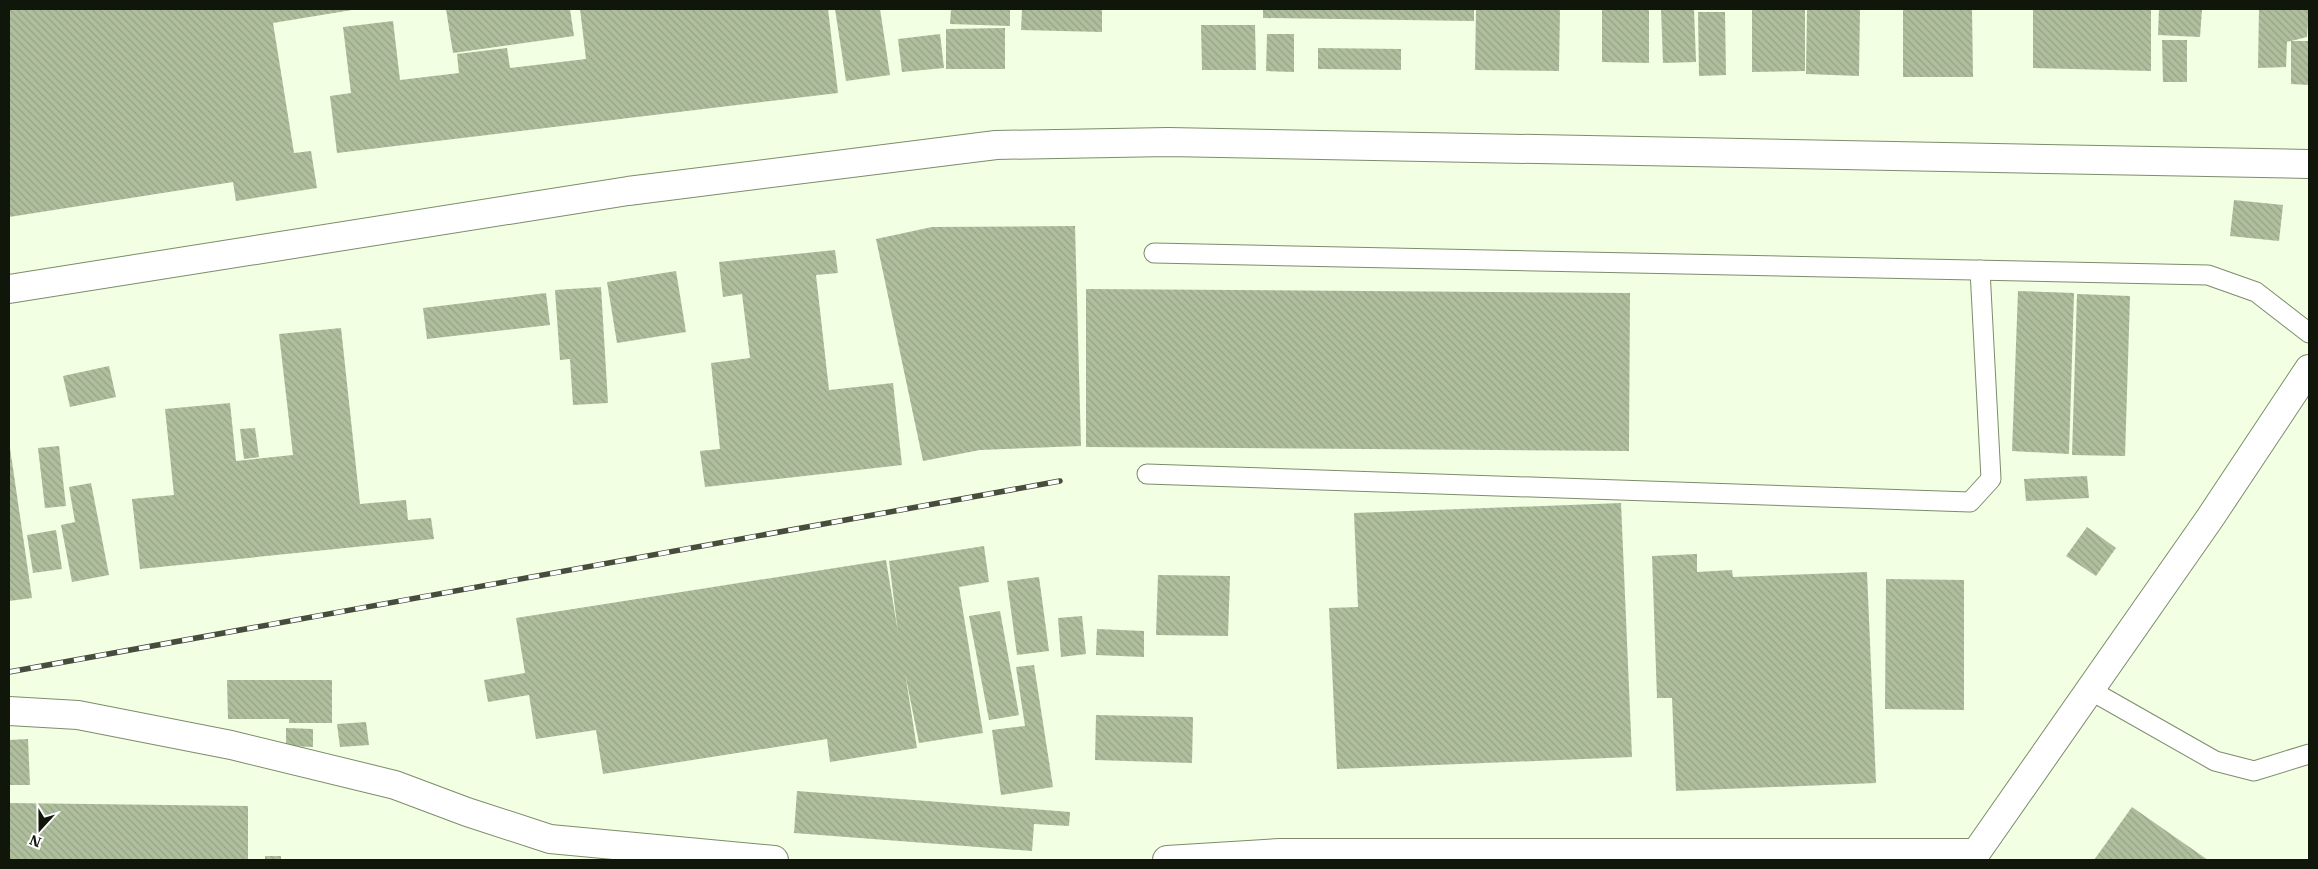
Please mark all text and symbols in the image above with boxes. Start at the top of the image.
north arrow [15,804,65,854]
text: N [27,831,44,852]

